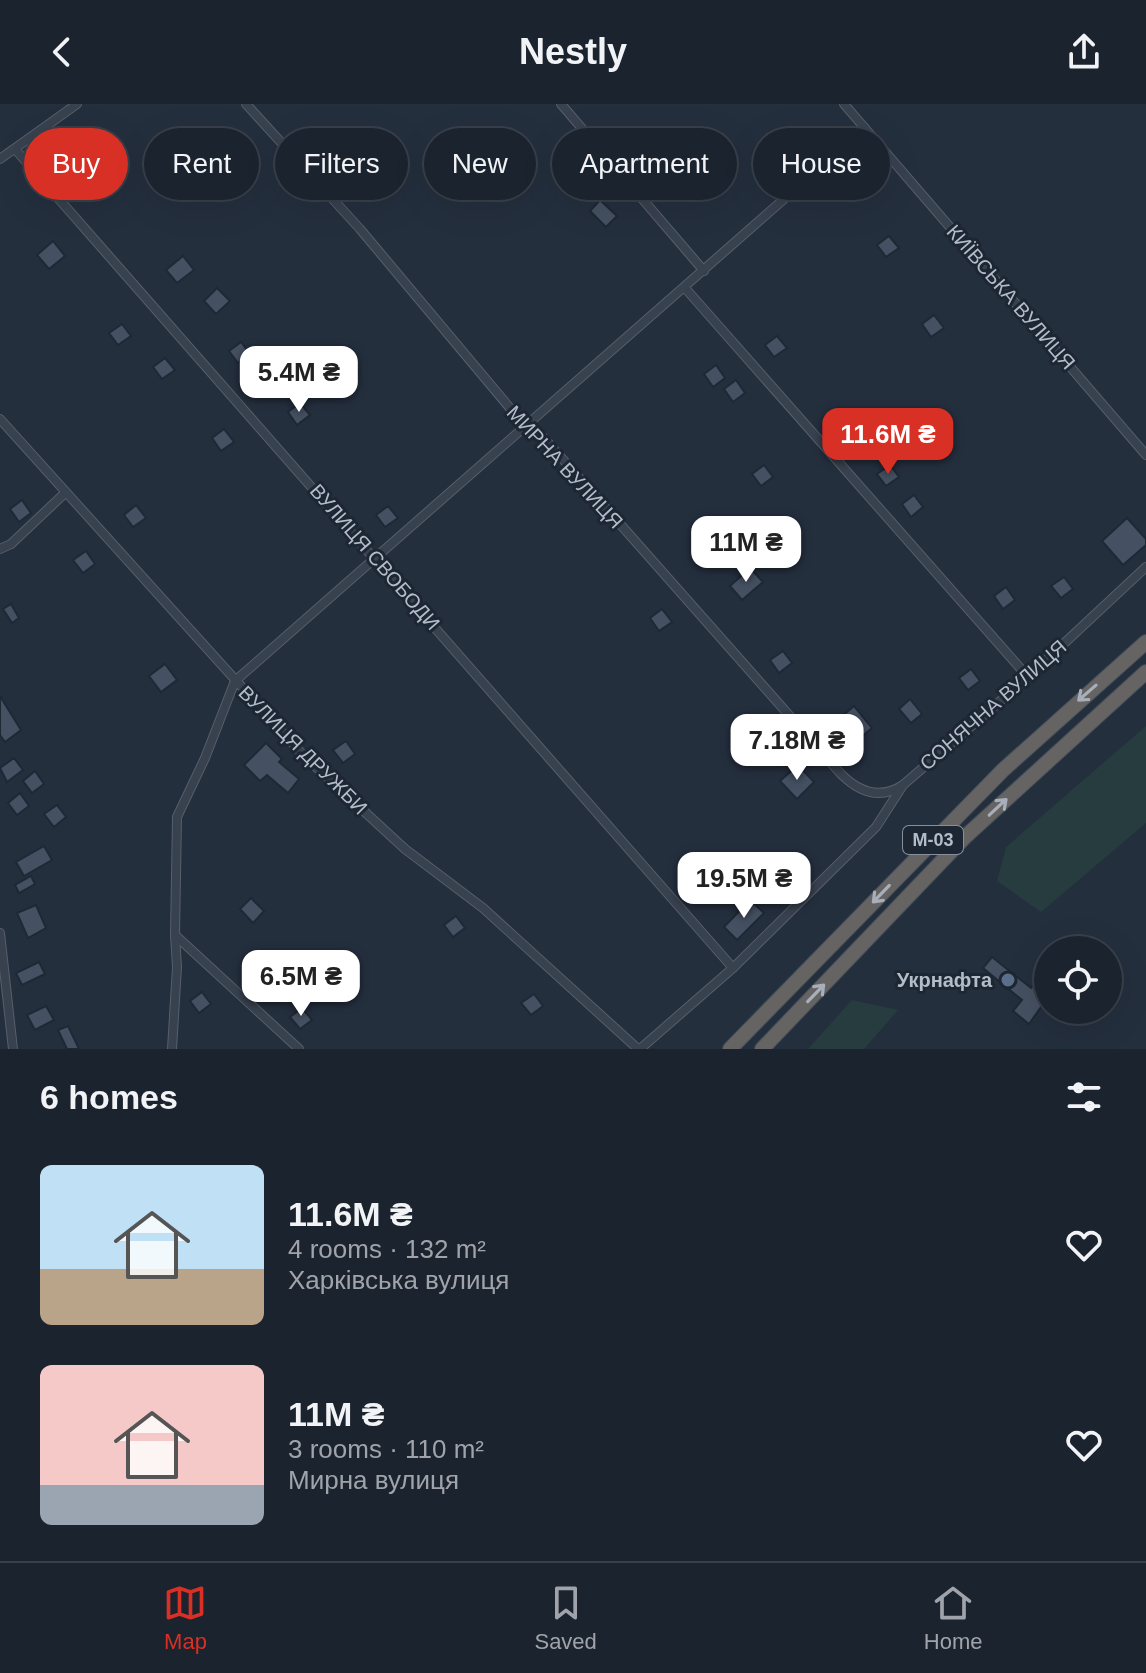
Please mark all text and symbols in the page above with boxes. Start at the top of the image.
icon: back [40,30,84,74]
icon: share [1062,30,1106,74]
text: Nestly [519,31,627,72]
chip: Buy [24,128,128,200]
chip: Rent [144,128,259,200]
chip: Filters [275,128,408,200]
chip: New [424,128,536,200]
chip: Apartment [552,128,737,200]
chip: House [753,128,890,200]
street label: КИЇВСЬКА ВУЛИЦЯ [942,220,1080,374]
pin: 5.4M ₴ [234,346,364,414]
text: 5.4M ₴ [258,357,340,387]
street label: МИРНА ВУЛИЦЯ [503,401,627,533]
pin: 11.6M ₴ [814,408,962,476]
text: 11.6M ₴ [840,419,936,449]
street label: ВУЛИЦЯ СВОБОДИ [306,480,444,634]
pin: 11M ₴ [690,516,802,584]
text: 11M ₴ [709,527,783,557]
street label: СОНЯЧНА ВУЛИЦЯ [915,635,1071,775]
street label: ВУЛИЦЯ ДРУЖБИ [234,681,372,819]
one-way arrow [1078,684,1098,702]
pin: 7.18M ₴ [723,714,871,782]
text: 7.18M ₴ [749,725,845,755]
one-way arrow [988,797,1008,816]
road number: М-03 [903,826,963,854]
pin: 19.5M ₴ [670,852,818,920]
text: 19.5M ₴ [696,863,792,893]
one-way arrow [871,884,890,904]
map controls [1034,936,1122,1024]
button: locate [1034,936,1122,1024]
pin: 6.5M ₴ [236,950,366,1018]
text: 6.5M ₴ [260,961,342,991]
place label: Укрнафта [897,969,993,991]
marker: Укрнафта [999,971,1017,989]
one-way arrow [807,983,826,1003]
icon: filters [1062,1075,1106,1119]
text: 6 homes [40,1078,178,1116]
text: 11.6M ₴ [288,1195,413,1233]
icon: home [104,1197,200,1293]
icon: heart [1062,1223,1106,1267]
text: 4 rooms · 132 m² [288,1234,486,1264]
text: Харківська вулиця [288,1265,509,1295]
text: 11M ₴ [288,1395,384,1433]
icon: home [104,1397,200,1493]
icon: heart [1062,1423,1106,1467]
text: 3 rooms · 110 m² [288,1434,484,1464]
text: Мирна вулиця [288,1465,459,1495]
tab: Map [163,1581,207,1655]
tab: Saved [534,1581,597,1655]
tab: Home [924,1581,983,1655]

